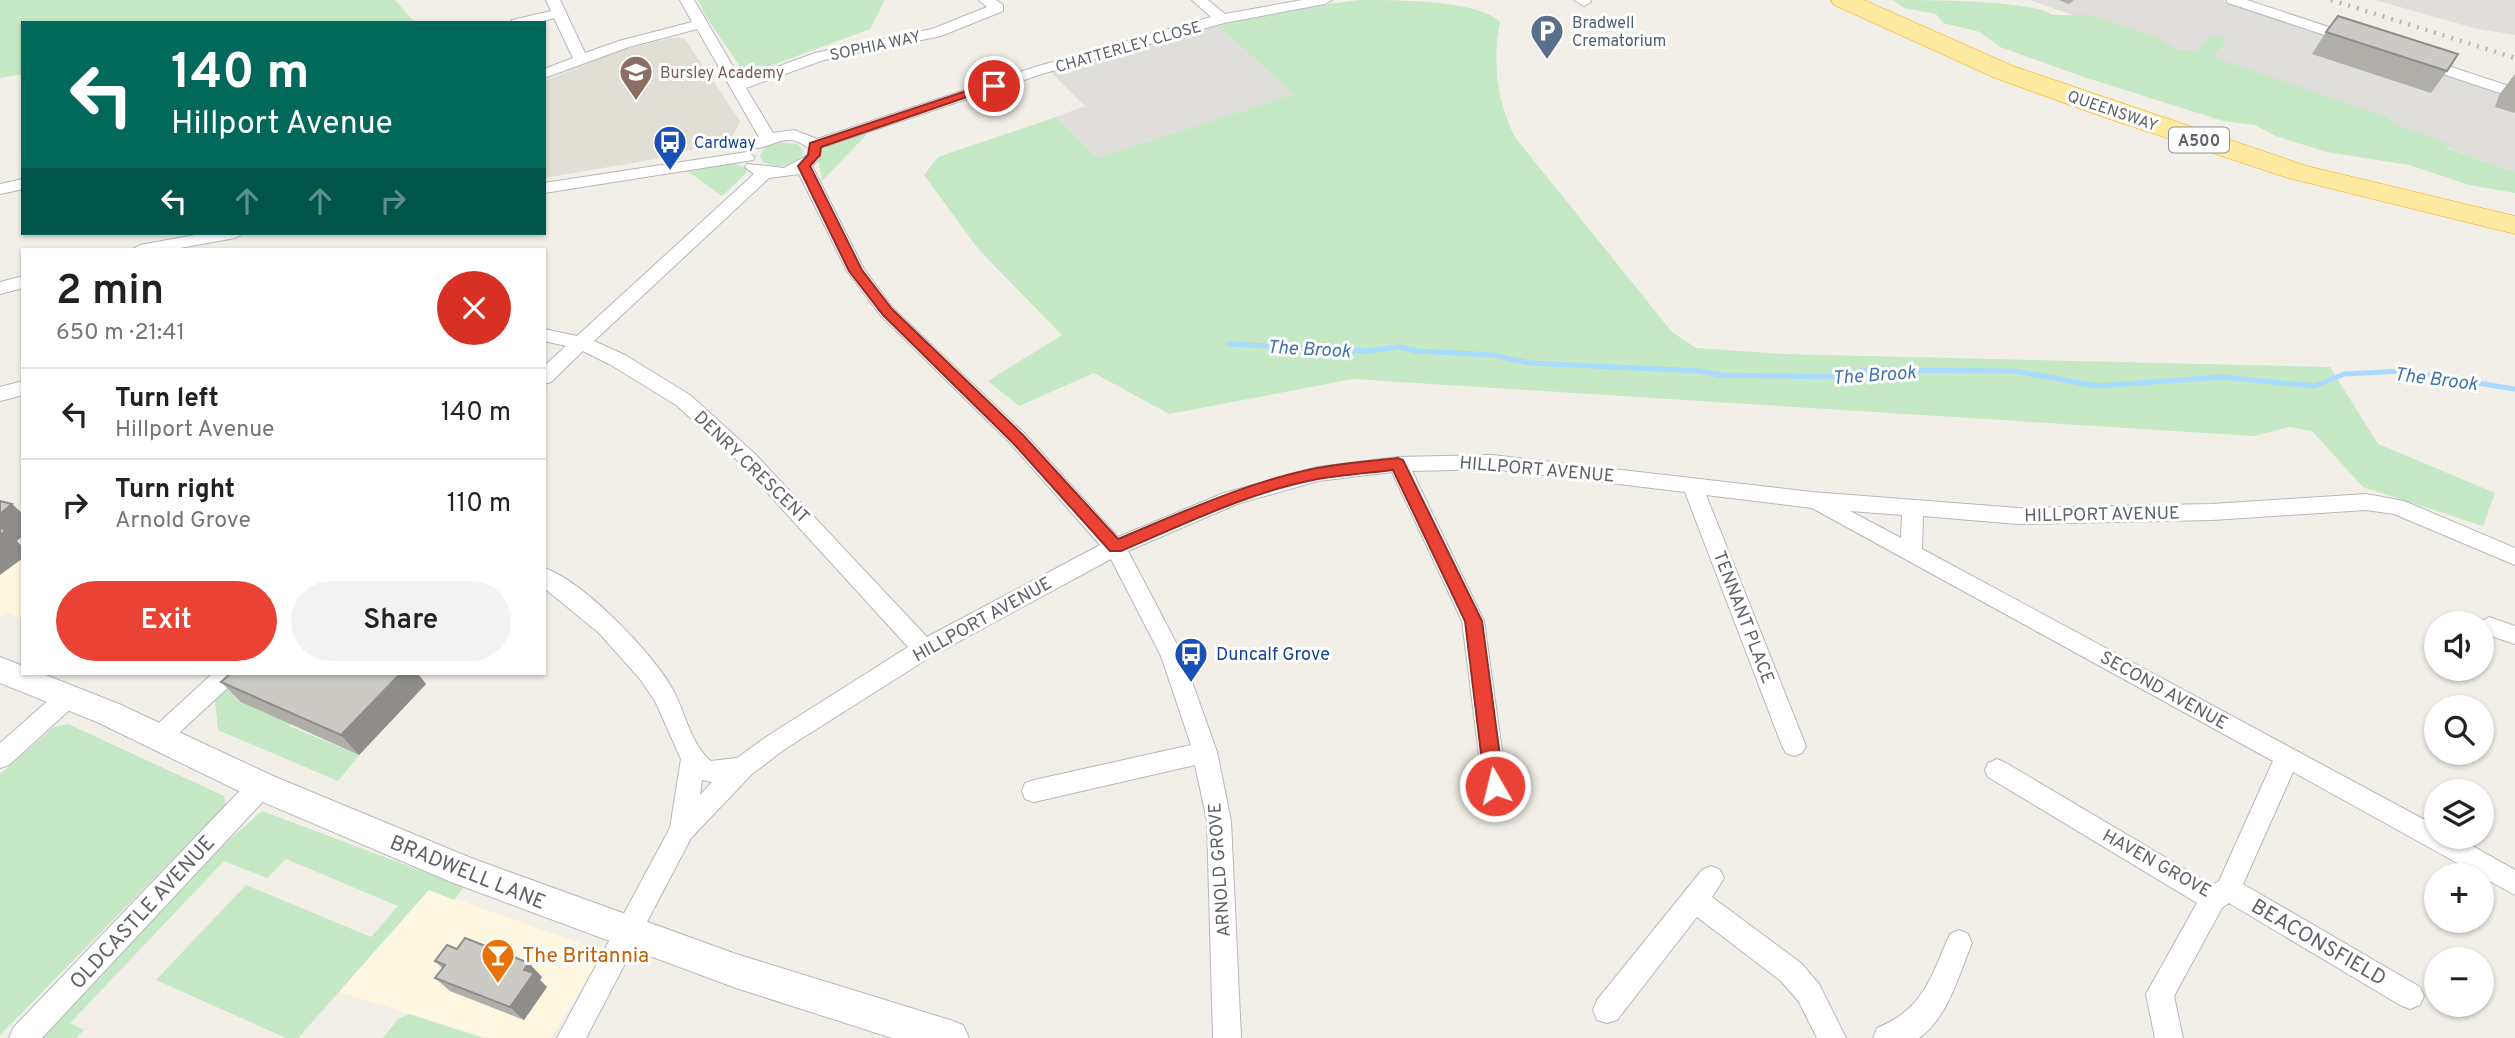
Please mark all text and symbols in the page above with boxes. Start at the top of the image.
parking icon: Bradwell Crematorium [1528,12,1566,61]
place label: Bradwell Crematorium [1572,14,1666,52]
street label: CHATTERLEY CLOSE [1053,18,1204,78]
street label: SOPHIA WAY [828,28,923,66]
text: 140 m [171,44,310,106]
icon: left [56,49,147,140]
school or university icon: Bursley Academy [617,53,655,102]
pin [964,56,1024,116]
place label: Bursley Academy [660,64,784,84]
icon: arrive [975,67,1013,105]
street label: QUEENSWAY [2064,87,2160,137]
text: Hillport Avenue [171,105,393,145]
bus stop icon: Cardway [651,123,689,172]
road number: A500 [2169,128,2229,152]
place label: Cardway [694,134,756,154]
icon: left [155,182,193,220]
icon: ahead [228,182,266,220]
icon: ahead [301,182,339,220]
icon: right [374,182,412,220]
text: 2 min [56,266,164,319]
button: close [437,271,511,345]
text: 650 m · 21:41 [56,319,185,348]
water label: The Brook [1266,336,1352,364]
water label: The Brook [1832,361,1917,391]
water label: The Brook [2393,363,2479,397]
text: Turn left [115,383,219,416]
icon: left [56,395,94,433]
text: 140 m [441,397,511,430]
street label: DENRY CRESCENT [688,407,814,529]
text: Hillport Avenue [115,416,274,445]
street label: HILLPORT AVENUE [1458,452,1615,489]
text: Turn right [115,474,235,507]
icon: right [56,486,94,524]
text: 110 m [447,488,511,521]
street label: HILLPORT AVENUE [2024,503,2180,528]
text: Arnold Grove [115,507,251,536]
street label: TENNANT PLACE [1707,548,1778,687]
street label: HILLPORT AVENUE [909,573,1056,668]
button: Exit [56,581,277,661]
button: Share [291,581,511,661]
map controls [2424,611,2494,1017]
button: sound [2424,611,2494,681]
bus stop icon: Duncalf Grove [1172,635,1210,684]
place label: Duncalf Grove [1216,644,1330,667]
street label: SECOND AVENUE [2095,647,2231,736]
button: search [2424,695,2494,765]
position arrow [1458,749,1532,823]
button: layers [2424,779,2494,849]
street label: ARNOLD GROVE [1204,802,1237,938]
street label: HAVEN GROVE [2098,825,2215,904]
street label: OLDCASTLE AVENUE [65,830,222,996]
street label: BRADWELL LANE [385,830,549,917]
button: + [2424,863,2494,933]
street label: BEACONSFIELD [2246,894,2391,993]
bar icon: The Britannia [479,936,517,985]
place label: The Britannia [522,943,649,970]
button: − [2424,947,2494,1017]

